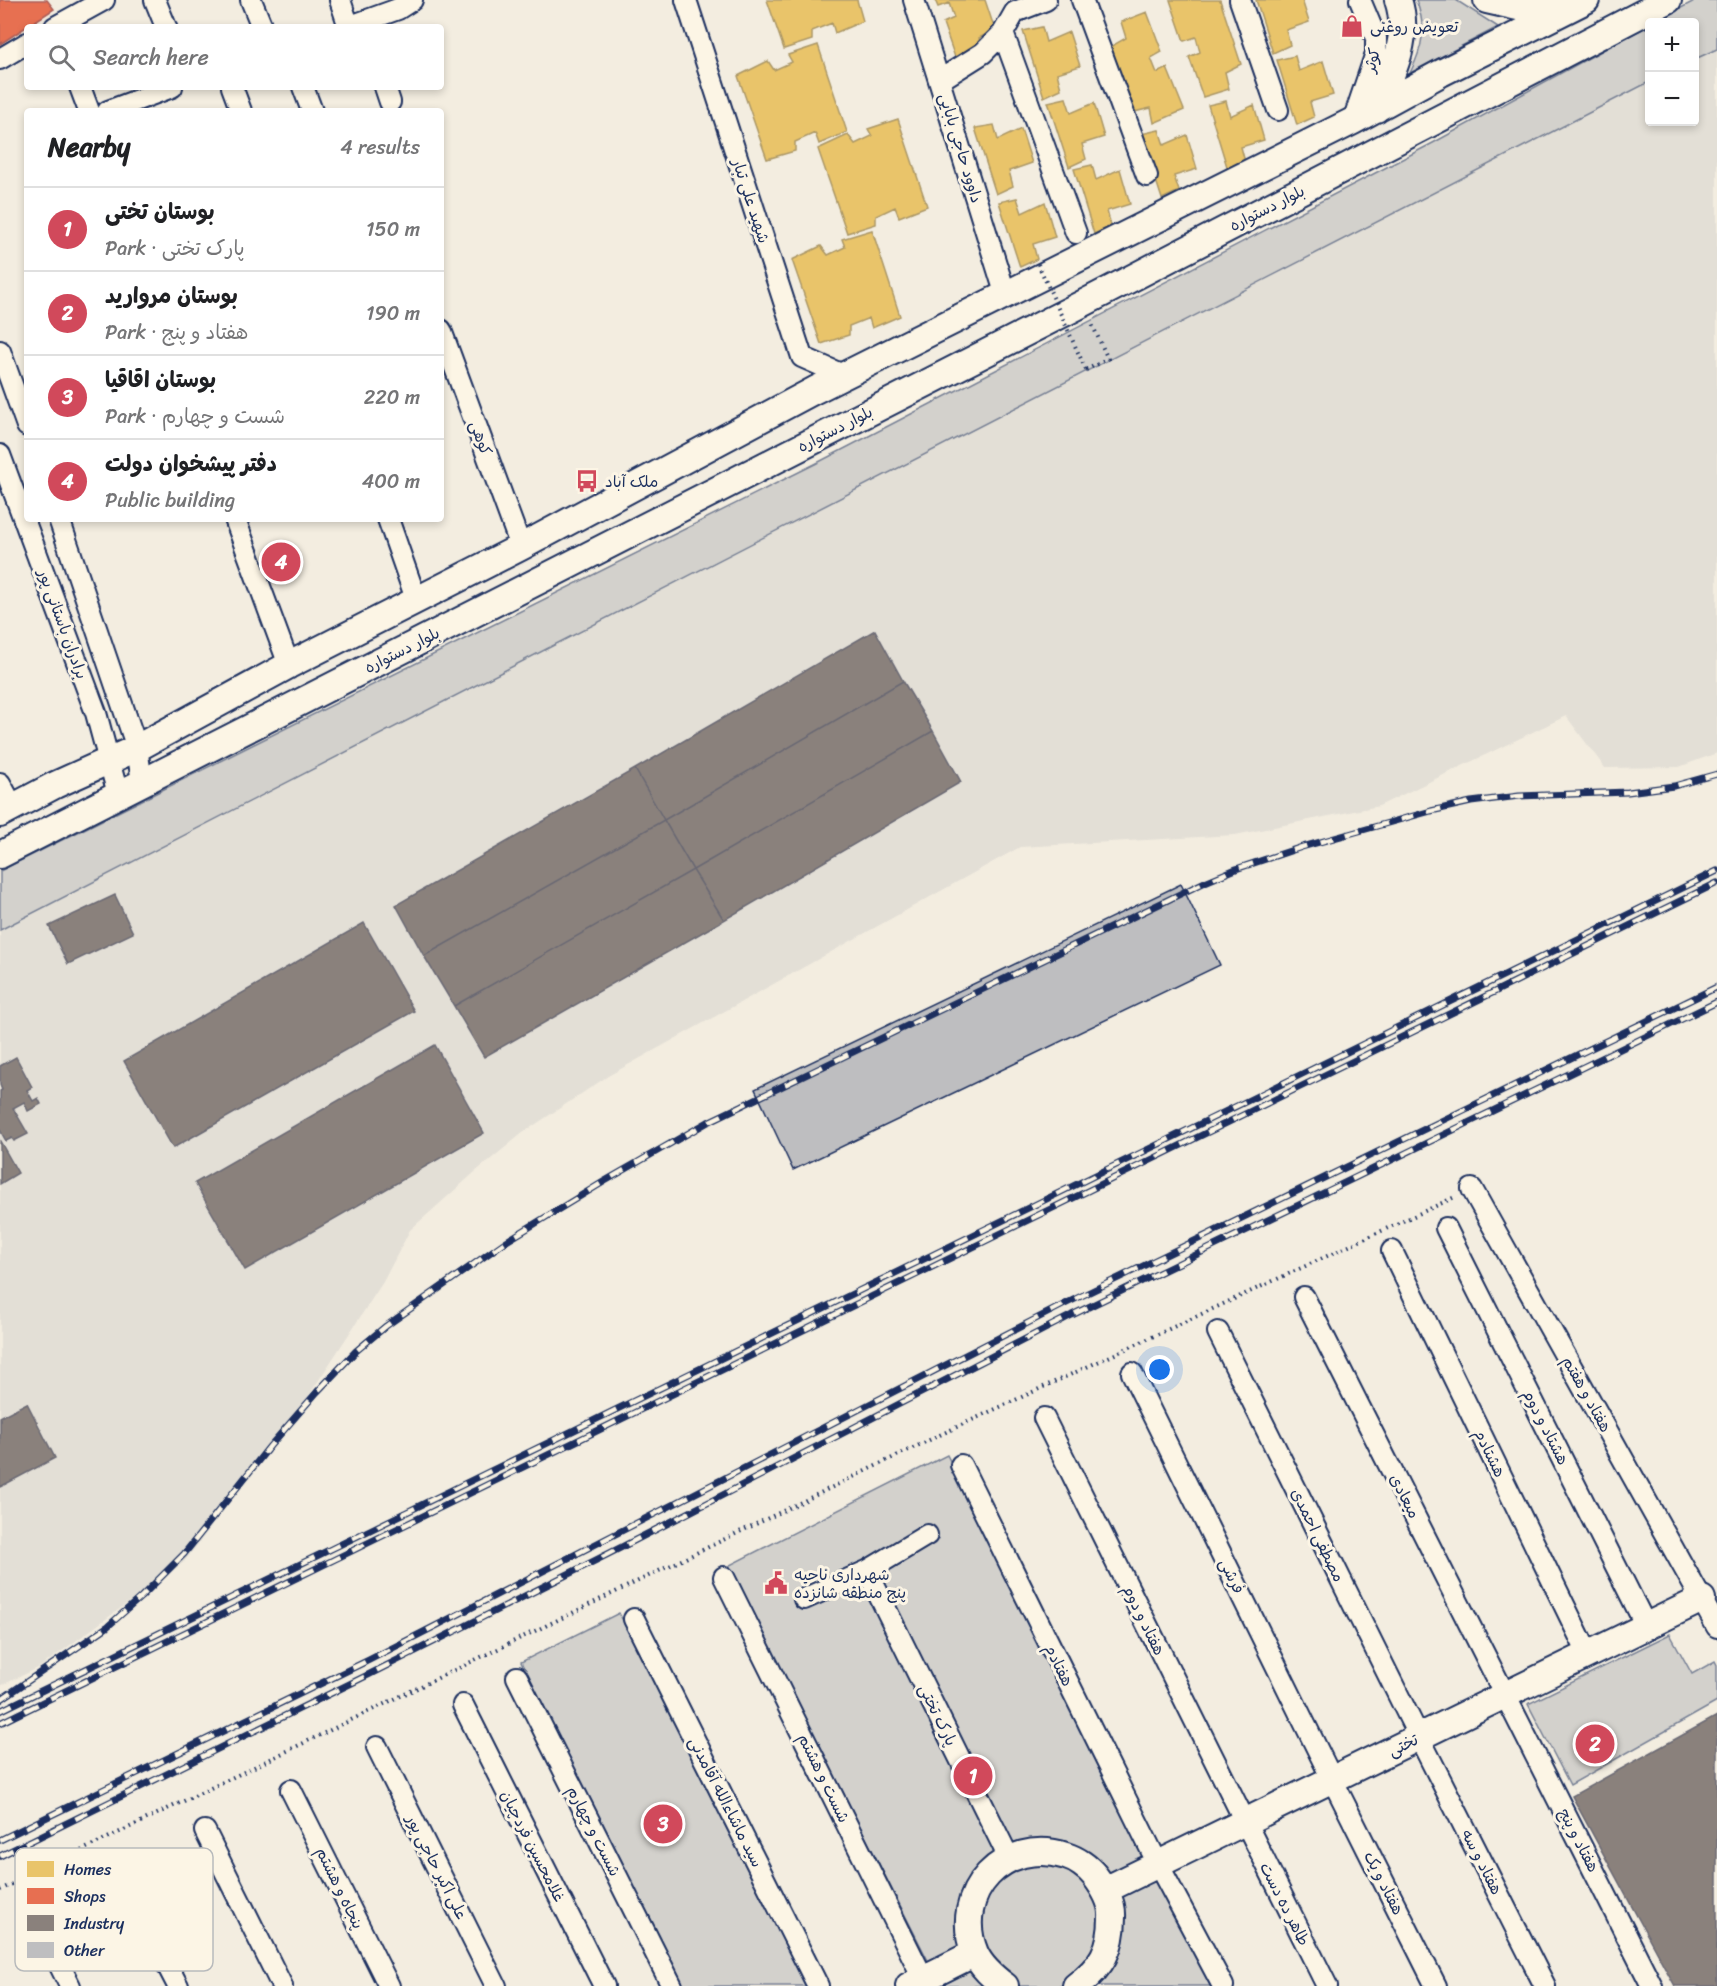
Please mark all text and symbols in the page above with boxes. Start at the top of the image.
place label: تعویض روغنی [1370,12,1459,41]
shop icon: تعویض روغنی [1339,13,1365,39]
map controls [1645,18,1699,126]
button: + [1645,18,1699,72]
search box [24,24,444,90]
text: Search here [93,38,209,77]
icon: search [45,41,78,74]
street label: کوثر [1355,45,1389,77]
button: − [1645,72,1699,126]
street label: داوود حاجی بابایی [930,89,992,207]
text: Nearby [48,124,130,170]
text: 4 results [340,130,420,165]
street label: شهید علی تبار [723,153,778,247]
street label: بلوار دستواره [1224,176,1310,240]
text: بوستان تختی [105,192,215,231]
text: 1 [63,212,72,247]
text: 150 m [366,212,420,247]
text: Park · پارک تختی [105,231,245,266]
text: بوستان مروارید [105,276,238,315]
text: 2 [62,296,73,331]
text: 190 m [366,296,420,331]
text: Park · هفتاد و پنج [105,315,248,350]
text: بوستان اقاقیا [105,360,216,399]
text: 3 [62,380,73,415]
text: 220 m [364,380,420,415]
street label: بلوار دستواره [792,397,878,461]
text: Park · شست و چهارم [105,399,285,434]
street label: کوهی [461,416,501,460]
text: دفتر پیشخوان دولت [105,444,277,483]
text: 4 [61,464,74,499]
text: 400 m [362,464,420,499]
place label: ملک آباد [605,467,658,496]
bus stop icon: ملک آباد [574,468,600,494]
text: Public building [105,483,235,518]
pin: 4 [262,540,300,584]
street label: برادران باستانی پور [29,563,96,683]
street label: بلوار دستواره [359,618,445,682]
street label: هفتاد و هفتم [1554,1350,1620,1438]
your location [1145,1355,1174,1384]
street label: هشتاد و دوم [1514,1384,1578,1470]
street label: هشتادم [1466,1424,1514,1482]
street label: میعادی [1381,1468,1429,1524]
street label: مصطفی احمدی [1283,1483,1353,1587]
street label: فرشی [1211,1553,1253,1599]
place label: شهرداری ناحیه پنج منطقه شانزده [794,1560,906,1607]
public building icon: شهرداری ناحیه پنج منطقه شانزده [763,1570,789,1596]
street label: هفتاد و دوم [1114,1580,1174,1660]
street label: هفتادم [1036,1638,1082,1692]
street label: پارک تختی [910,1679,966,1751]
pin: 2 [1576,1722,1614,1766]
street label: تختی [1383,1725,1424,1765]
street label: شست و هشتم [790,1728,858,1828]
street label: سید ماشاءالله آقامدنی [680,1731,772,1873]
pin: 1 [954,1754,992,1798]
street label: شست و چهارم [559,1780,629,1882]
street label: غلامحسین فردچیان [492,1785,574,1907]
pin: 3 [644,1802,682,1846]
street label: هفتاد و پنج [1550,1803,1608,1877]
street label: علی اکبر حاجی پور [397,1807,476,1925]
street label: هفتاد و سه [1453,1824,1511,1900]
street label: پنجاه و هشتم [308,1842,372,1934]
street label: هفتاد و یک [1356,1846,1412,1920]
legend [15,1848,213,1971]
text: Homes [64,1855,112,1884]
street label: طاهر ده دست [1251,1857,1319,1951]
text: Shops [64,1882,106,1911]
text: Industry [63,1909,125,1938]
text: Other [64,1936,106,1965]

